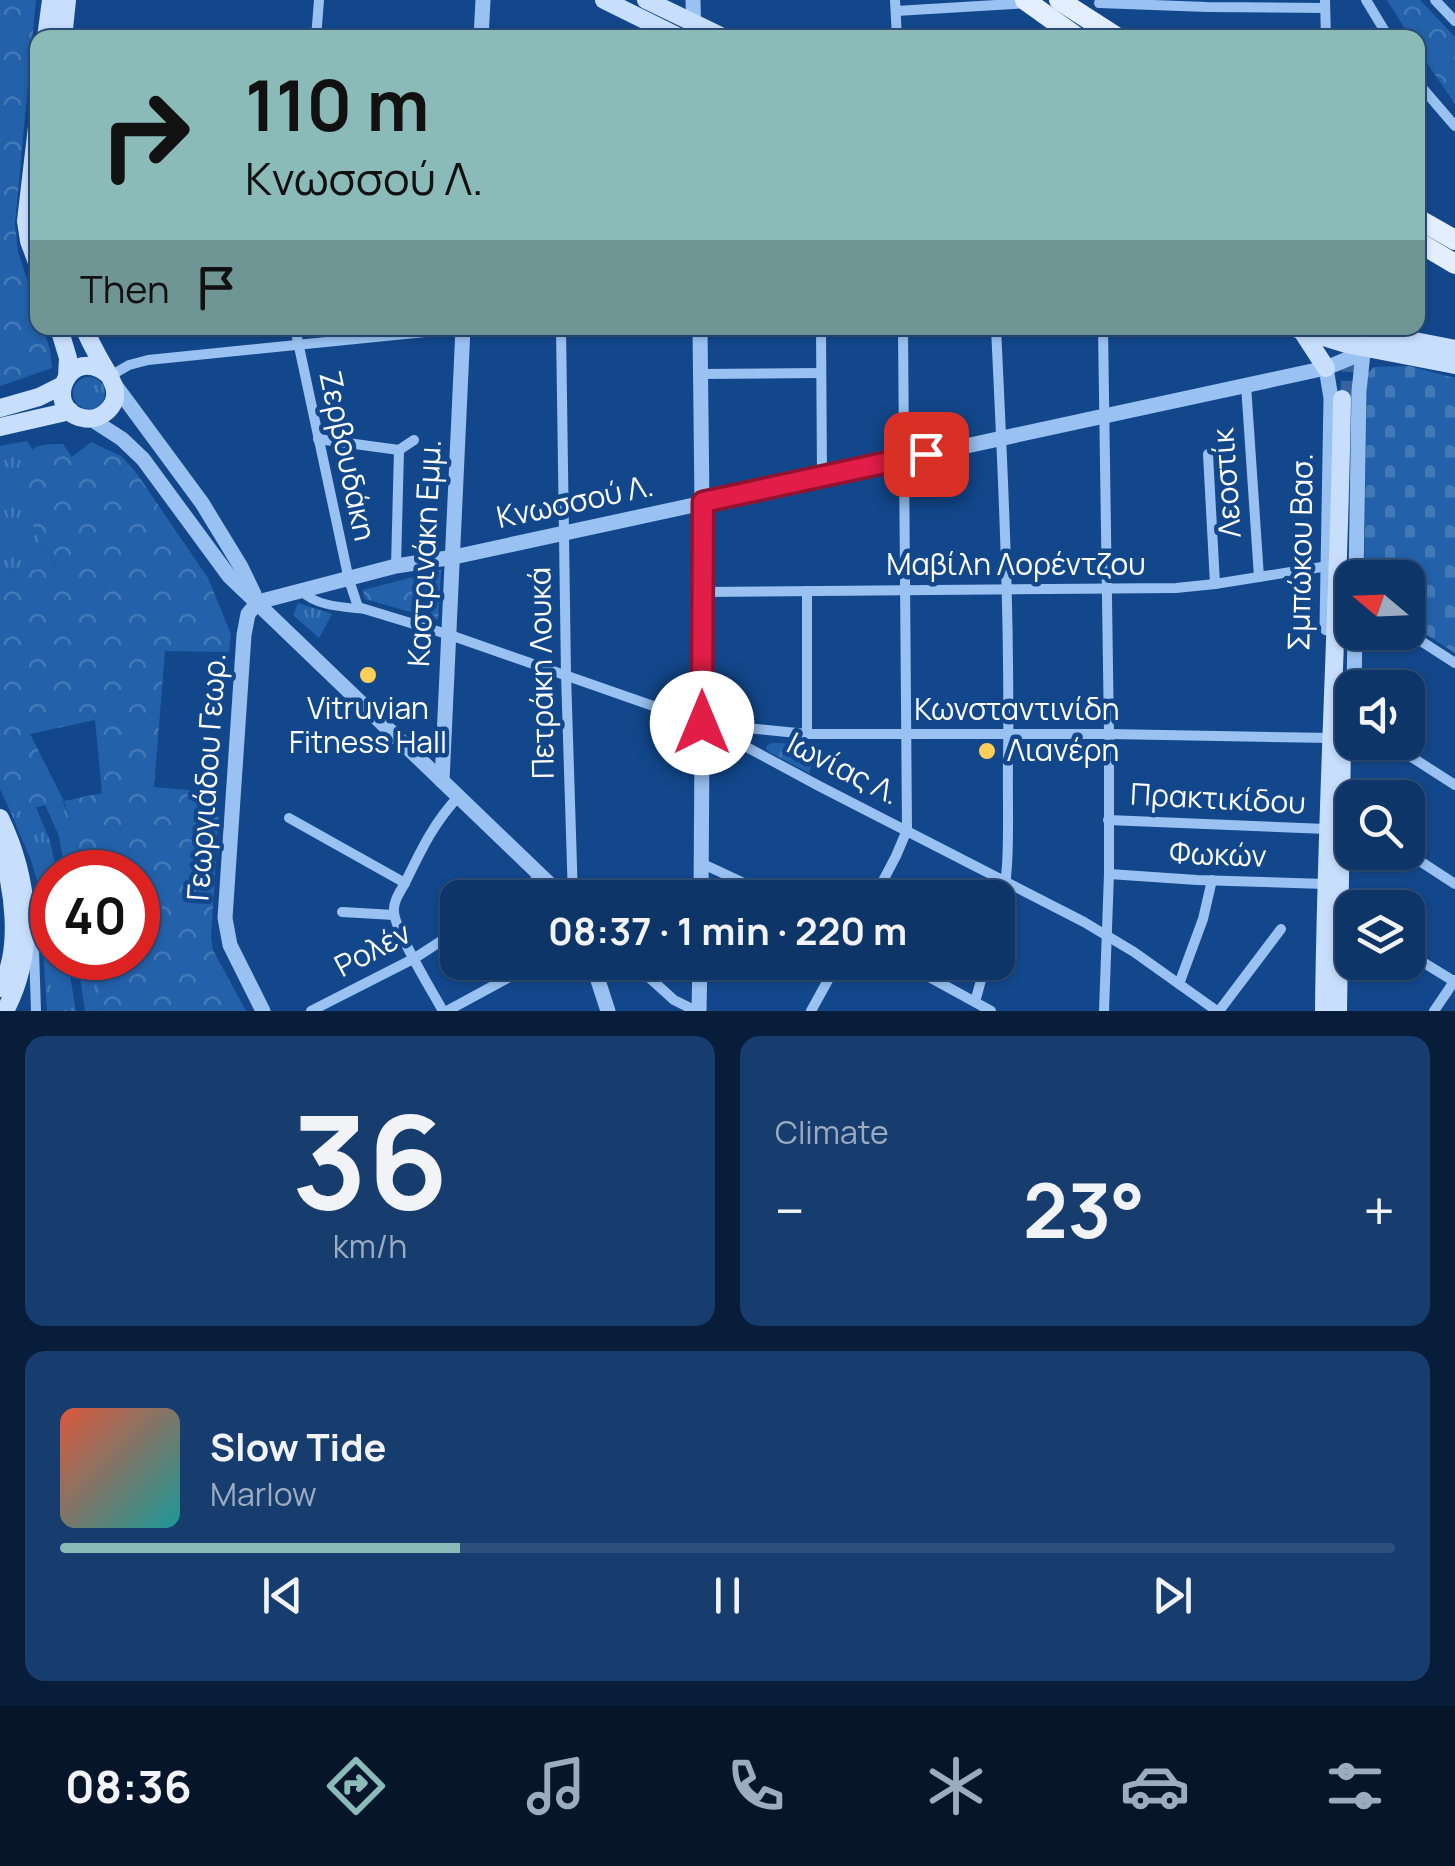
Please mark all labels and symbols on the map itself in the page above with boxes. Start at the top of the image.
street label: Ζερβουδάκη [310,367,386,544]
pin [884,412,969,497]
street label: Λεοστίκ [1201,426,1250,539]
street label: Καστρινάκη Εμμ. [397,438,450,668]
street label: Σμπώκου Βασ. [1277,453,1322,651]
street label: Κνωσσού Λ. [493,464,657,537]
street label: Μαβίλη Λορέντζου [886,543,1146,584]
north arrow [1335,560,1425,650]
street label: Πετράκη Λουκά [518,567,563,779]
street label: Γεωργιάδου Γεωρ. [176,652,235,902]
marker: Vitruvian Fitness Hall [357,664,379,686]
position arrow [650,671,754,775]
place label: Vitruvian Fitness Hall [289,687,447,762]
street label: Κωνσταντινίδη [914,688,1120,729]
street label: Ιωνίας Λ. [780,722,907,813]
place label: Λιανέρη [1007,729,1119,770]
marker: Λιανέρη [976,740,998,762]
street label: Πρακτικίδου [1129,772,1307,823]
street label: Φωκών [1169,831,1267,876]
speed limit sign: 40 [30,850,160,980]
street label: Ρολέν [327,912,418,986]

